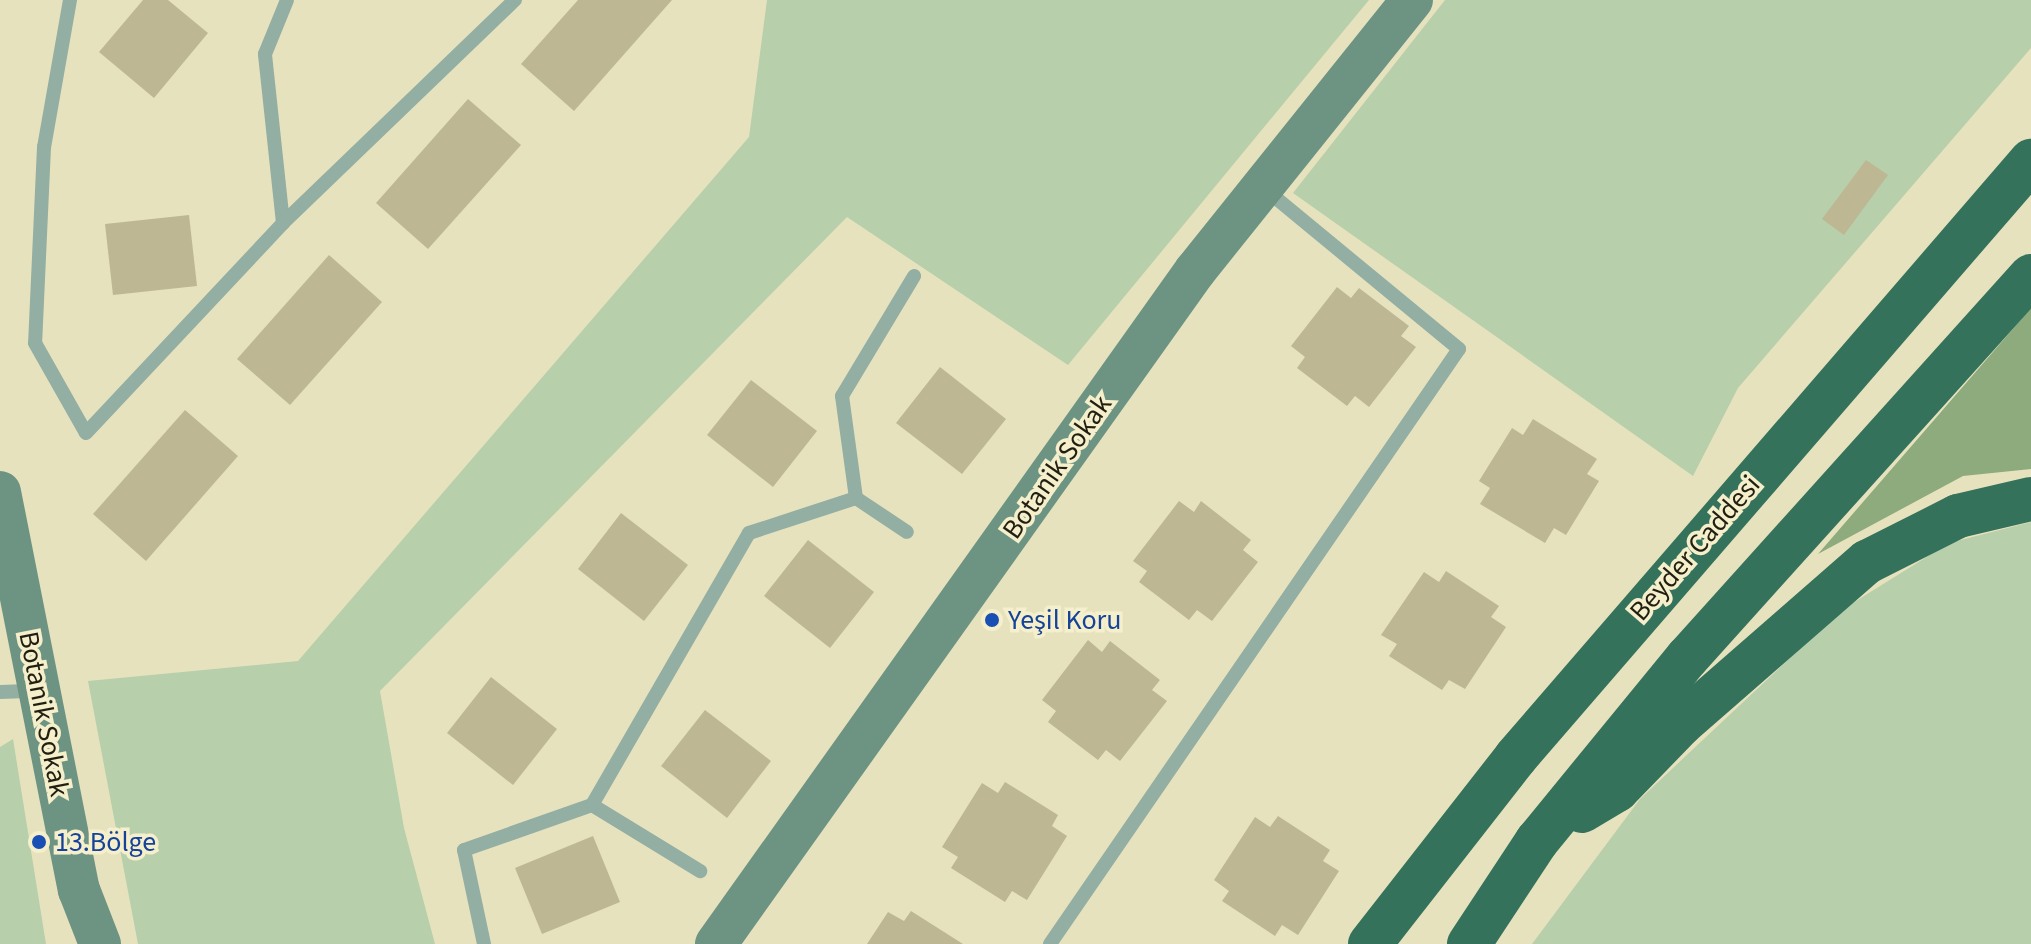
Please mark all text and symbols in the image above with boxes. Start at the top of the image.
street label: Botanik Sokak [995,389,1119,545]
street label: Beyder Caddesi [1623,468,1767,628]
place label: Yeşil Koru [1008,603,1122,637]
marker: Yeşil Koru [983,611,1001,629]
street label: Botanik Sokak [12,629,76,799]
place label: 13.Bölge [55,825,156,859]
marker: 13.Bölge [30,833,48,851]

